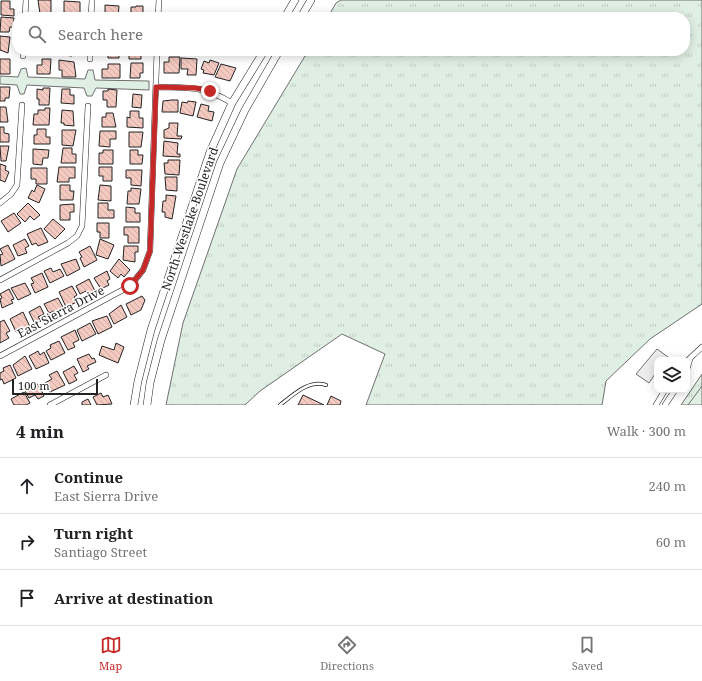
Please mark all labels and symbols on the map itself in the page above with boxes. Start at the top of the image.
route end [201,82,219,100]
street label: North Westlake Boulevard [157,144,222,293]
route start [121,277,139,295]
street label: East Sierra Drive [14,281,107,342]
scale bar [12,377,98,396]

